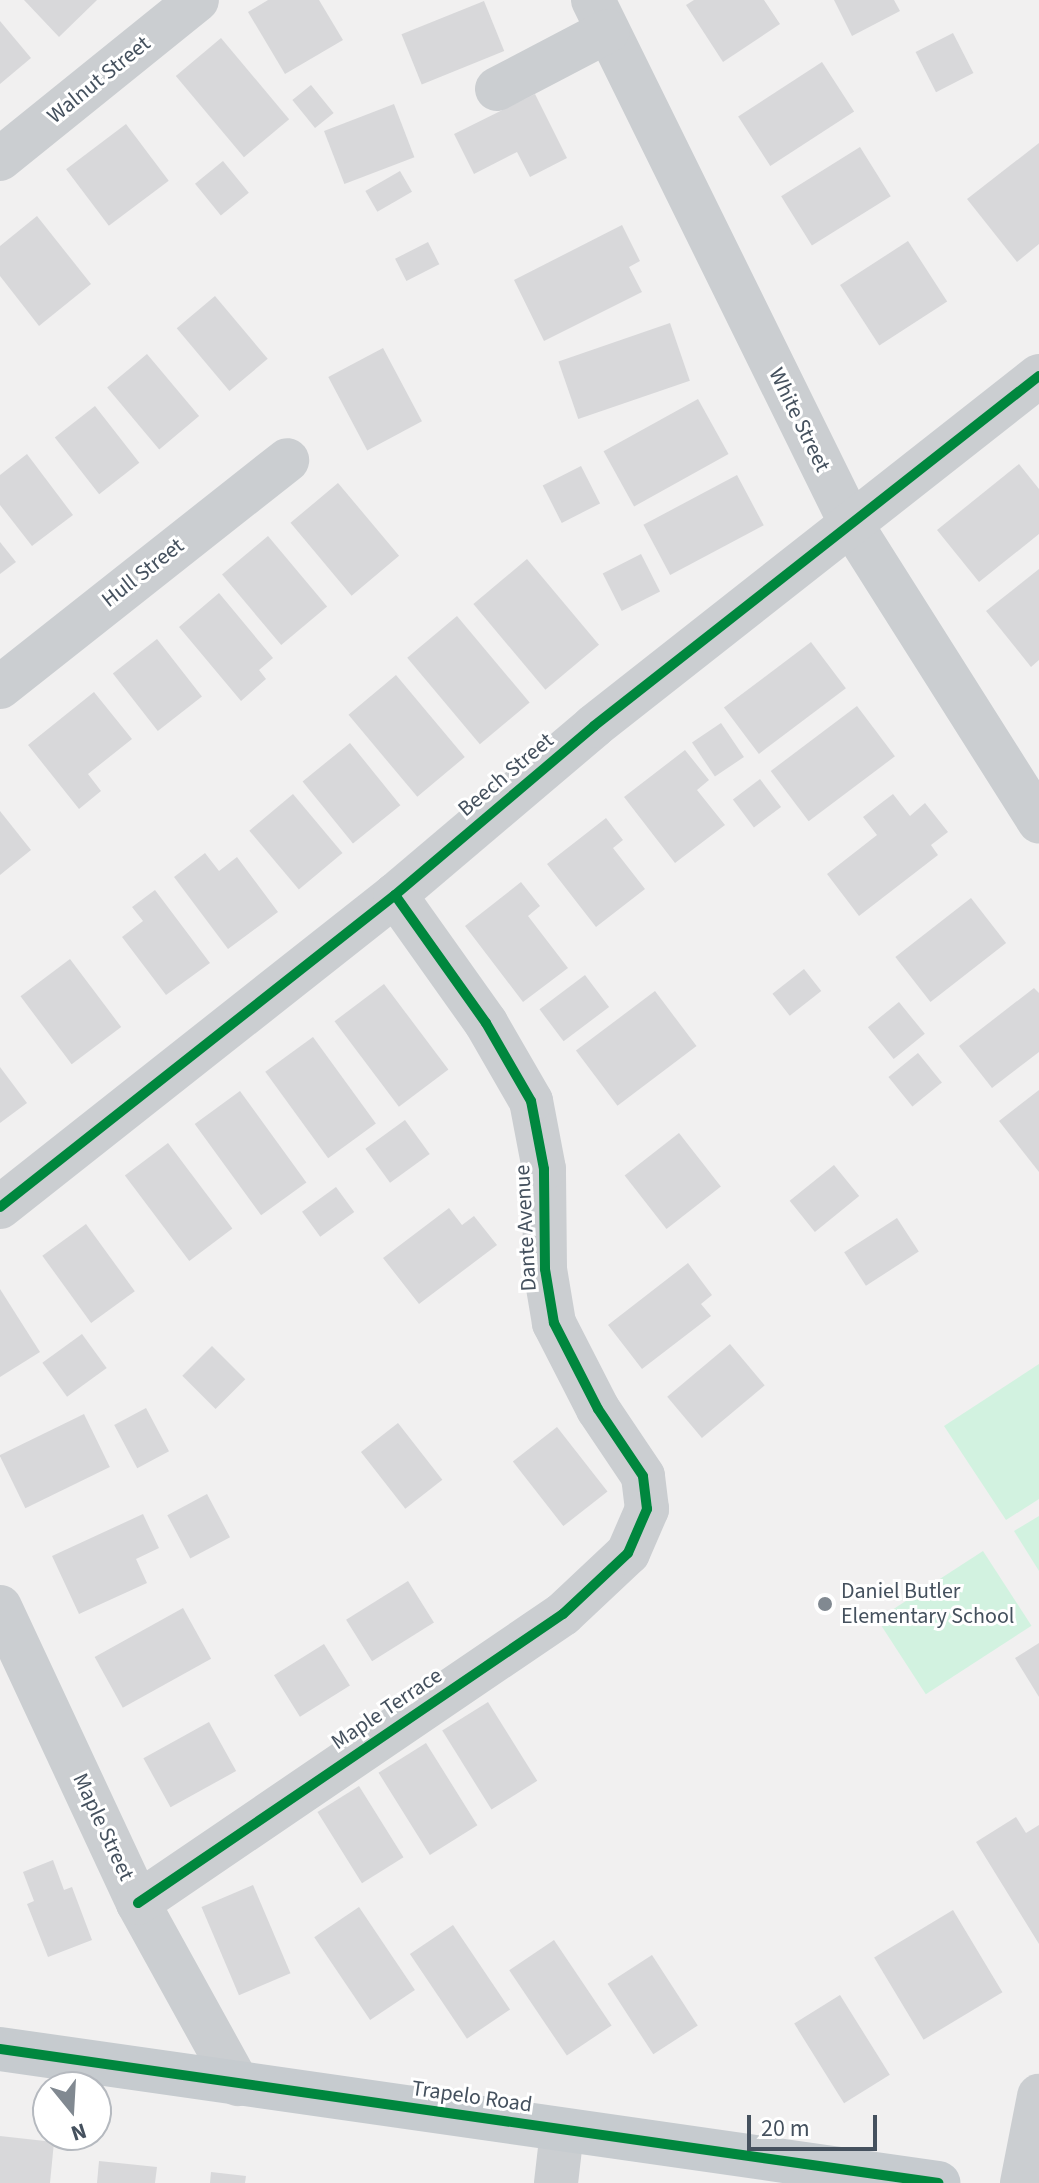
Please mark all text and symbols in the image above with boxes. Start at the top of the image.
street label: Walnut Street [42,31,156,129]
street label: White Street [763,364,835,476]
street label: Hull Street [97,533,189,613]
street label: Beech Street [453,728,559,822]
street label: Dante Avenue [509,1164,543,1292]
place label: Daniel Butler Elementary School [841,1578,1014,1630]
marker: Daniel Butler Elementary School [816,1595,834,1613]
street label: Maple Terrace [327,1662,447,1756]
street label: Maple Street [67,1769,139,1885]
north arrow [32,2071,112,2151]
street label: Trapelo Road [410,2075,534,2119]
scale bar [751,2099,881,2149]
text: 20 m [761,2111,810,2146]
text: N [67,2114,91,2149]

